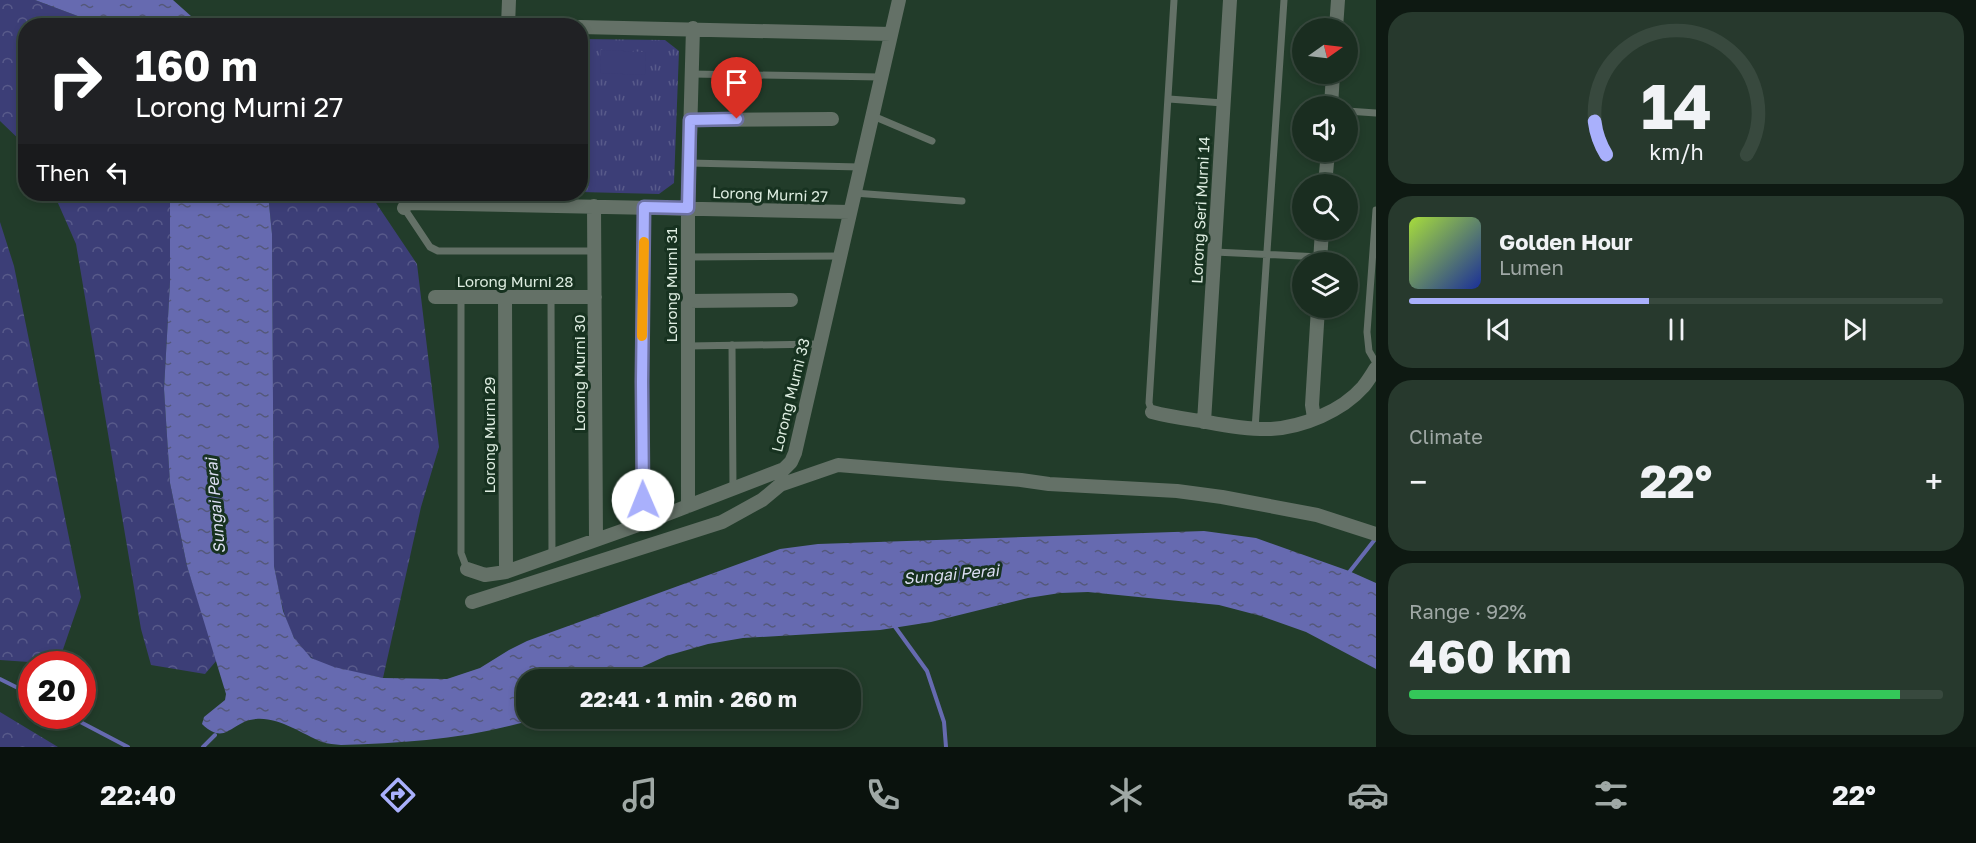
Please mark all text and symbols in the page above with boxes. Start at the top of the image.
north arrow [1292,18,1358,84]
map controls [1292,18,1358,318]
text: 160 m [135,40,258,90]
icon: right [36,42,114,120]
pin [711,57,762,119]
icon: arrive [720,66,753,99]
text: 14 [1640,68,1712,143]
text: Lorong Murni 27 [135,91,343,123]
button: sound [1292,96,1358,162]
street label: Lorong Seri Murni 14 [1187,136,1213,284]
text: km/h [1649,139,1703,165]
icon: left [101,156,134,189]
text: Then [36,159,89,186]
button: search [1292,174,1358,240]
street label: Lorong Murni 27 [712,183,828,205]
street label: Lorong Murni 31 [662,227,680,343]
text: Golden Hour [1499,228,1633,255]
button: layers [1292,252,1358,318]
text: Lumen [1499,255,1564,279]
street label: Lorong Murni 28 [457,272,573,290]
icon: previous [1482,313,1515,346]
icon: pause [1660,313,1693,346]
icon: next [1838,313,1871,346]
street label: Lorong Murni 30 [570,314,588,432]
street label: Lorong Murni 33 [767,336,813,454]
street label: Lorong Murni 29 [480,377,498,493]
text: Climate [1409,424,1483,448]
text: 22° [1640,454,1712,508]
water label: Sungai Perai [201,456,229,555]
text: − [1409,462,1427,501]
text: + [1925,462,1943,501]
position arrow [611,468,675,532]
water label: Sungai Perai [902,560,1001,588]
text: Range · 92% [1409,599,1526,623]
text: 460 km [1409,629,1572,683]
speed limit sign: 20 [18,651,96,729]
text: 22:41 · 1 min · 260 m [580,685,797,712]
icon: directions [377,774,419,816]
icon: music [619,774,661,816]
icon: phone [862,774,904,816]
icon: climate [1105,774,1147,816]
icon: car [1347,774,1389,816]
icon: filters [1590,774,1632,816]
text: 22:40 [100,779,176,811]
text: 22° [1832,779,1876,811]

